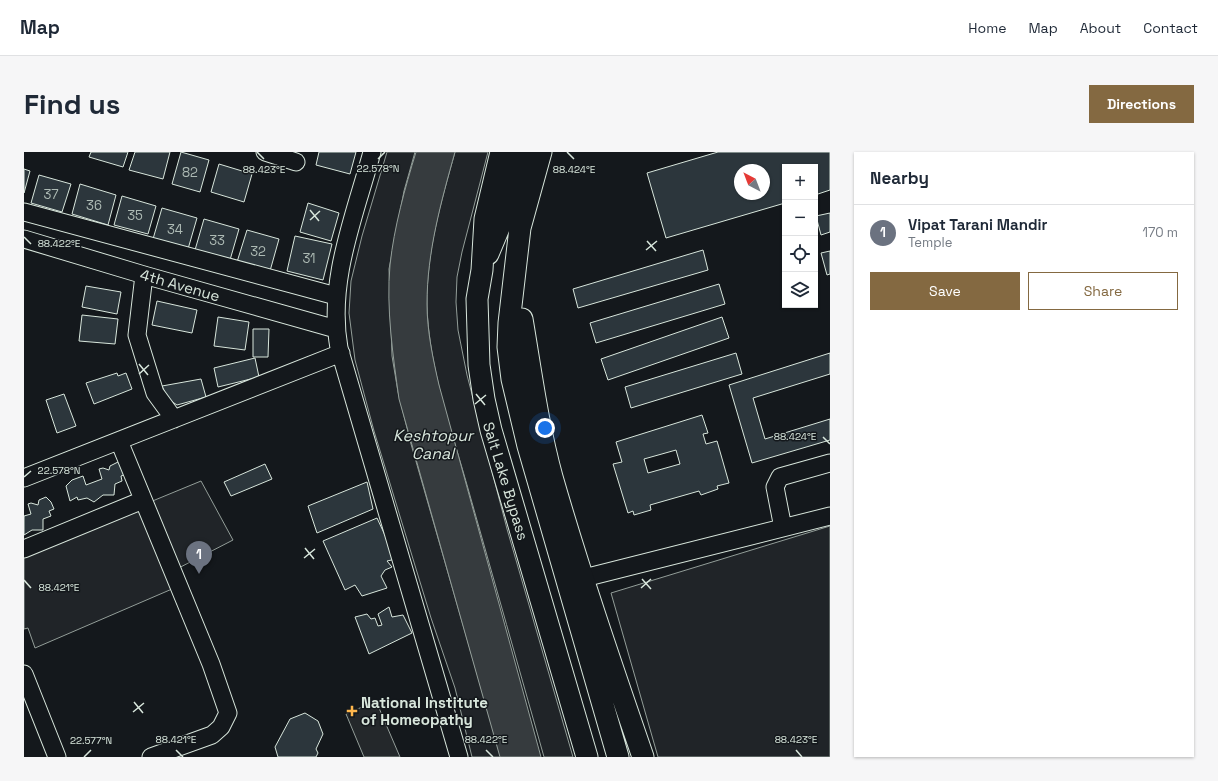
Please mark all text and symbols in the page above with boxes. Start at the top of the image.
text: Map [20,15,60,40]
text: Home [968,19,1006,37]
text: Map [1028,19,1058,37]
text: About [1080,19,1121,37]
text: Contact [1143,19,1198,37]
button: Directions [1089,85,1194,123]
text: Find us [24,86,121,122]
text: 22.578°N [357,162,399,175]
text: 88.423°E [243,163,286,176]
text: 88.424°E [553,163,596,176]
house number: 82 [182,164,198,181]
north arrow [734,164,770,200]
map controls [782,164,818,308]
button: + [782,164,818,200]
text: Nearby [870,167,929,189]
house number: 37 [43,186,59,203]
house number: 36 [86,197,102,214]
button: − [782,200,818,236]
house number: 35 [127,207,143,224]
text: Vipat Tarani Mandir [908,215,1047,234]
house number: 34 [167,221,183,238]
text: 1 [880,224,886,241]
text: 170 m [1142,224,1178,241]
house number: 33 [209,232,225,249]
text: Temple [908,234,952,251]
button: locate [782,236,818,272]
text: 88.422°E [38,237,81,250]
house number: 32 [250,243,266,260]
house number: 31 [302,250,316,267]
street label: 4th Avenue [138,265,222,305]
button: layers [782,272,818,308]
button: Save [870,272,1020,310]
button: Share [1028,272,1178,310]
your location [535,418,555,438]
street label: Salt Lake Bypass [479,420,533,542]
water label: Keshtopur Canal [393,425,475,464]
text: 88.424°E [774,430,817,443]
text: 22.578°N [38,464,80,477]
pin: 1 [186,541,212,574]
text: 88.421°E [39,581,80,594]
place label: National Institute of Homeopathy [361,693,488,729]
marker: National Institute of Homeopathy [346,705,358,717]
text: 88.421°E [156,733,197,746]
text: 88.422°E [465,733,508,746]
text: 88.423°E [775,733,818,746]
text: 22.577°N [70,734,112,747]

